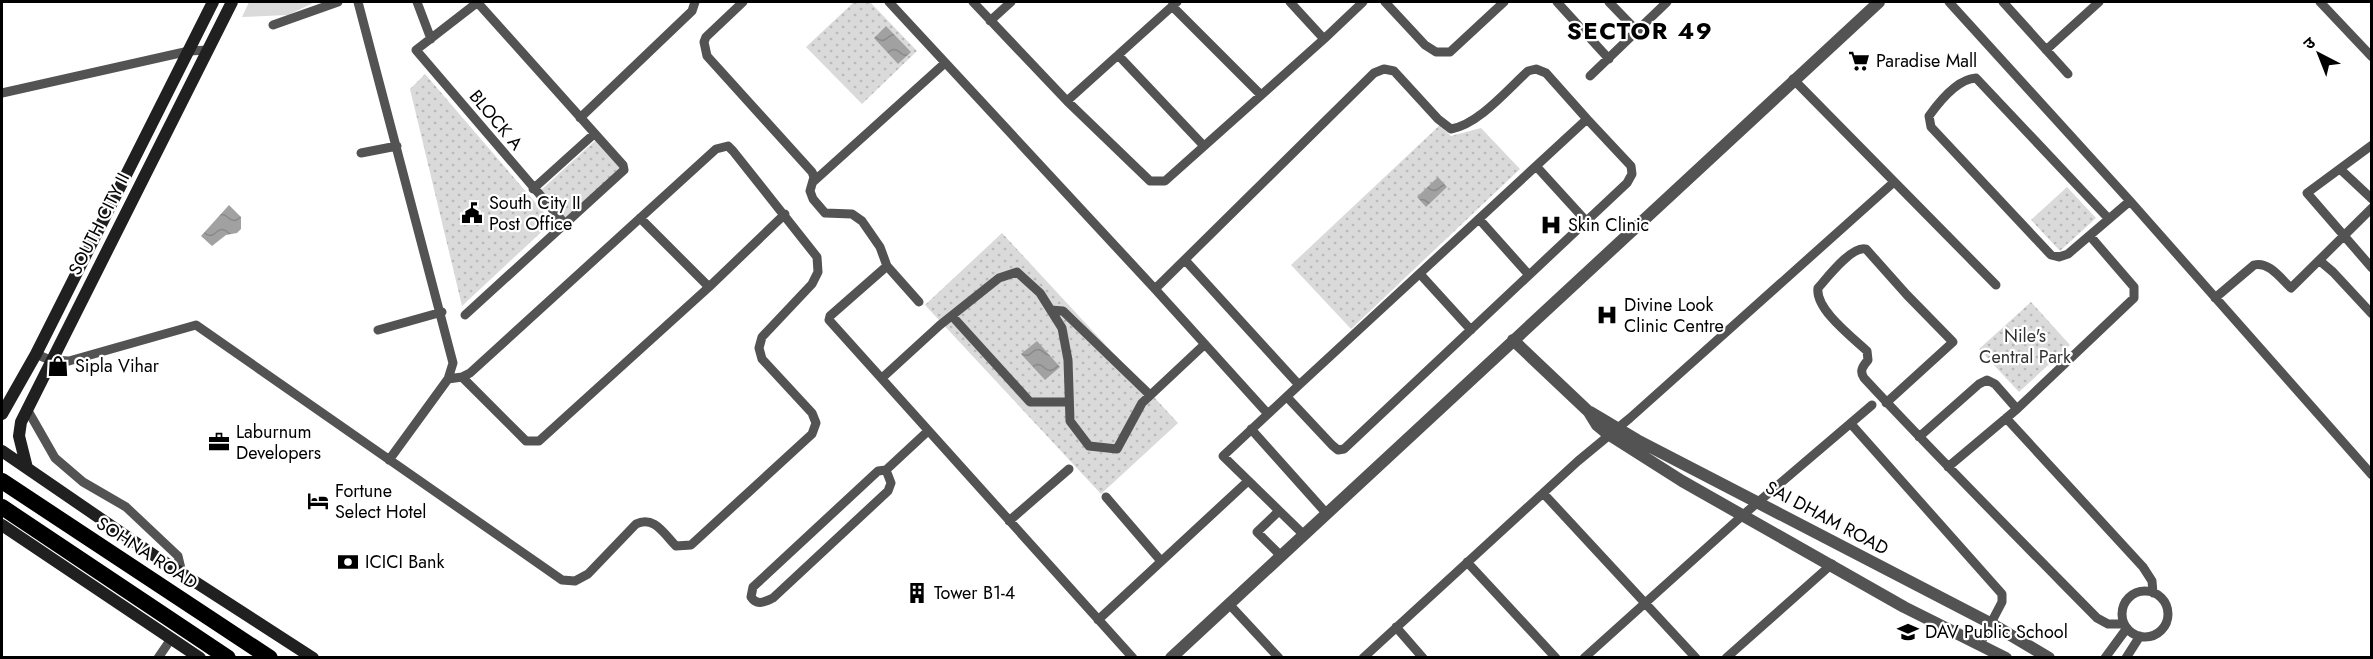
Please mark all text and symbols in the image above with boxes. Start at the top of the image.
district label: SECTOR 49 [1567,13,1713,48]
north arrow [2289,24,2349,84]
text: उ [2298,31,2321,55]
place label: Paradise Mall [1876,48,1977,74]
supermarket icon: Paradise Mall [1847,49,1871,73]
street label: BLOCK A [463,84,529,156]
street label: SOUTH CITY II [62,168,136,280]
place label: South City II Post Office [489,190,581,237]
public building icon: South City II Post Office [460,201,484,225]
place label: Skin Clinic [1568,212,1649,238]
hospital icon: Skin Clinic [1539,213,1563,237]
place label: Divine Look Clinic Centre [1624,292,1724,339]
hospital icon: Divine Look Clinic Centre [1595,303,1619,327]
park label: Nile's Central Park [1979,323,2071,370]
place label: Sipla Vihar [75,353,160,379]
shop icon: Sipla Vihar [46,354,70,378]
place label: Laburnum Developers [236,419,321,466]
office icon: Laburnum Developers [207,430,231,454]
street label: SAI DHAM ROAD [1761,475,1893,561]
place label: Fortune Select Hotel [335,478,426,525]
hotel icon: Fortune Select Hotel [306,489,330,513]
street label: SOHNA ROAD [91,510,203,596]
place label: ICICI Bank [365,549,444,575]
bank icon: ICICI Bank [336,550,360,574]
place label: Tower B1-4 [934,580,1015,606]
building icon: Tower B1-4 [905,581,929,605]
place label: DAV Public School [1925,619,2068,645]
school or university icon: DAV Public School [1896,620,1920,644]

